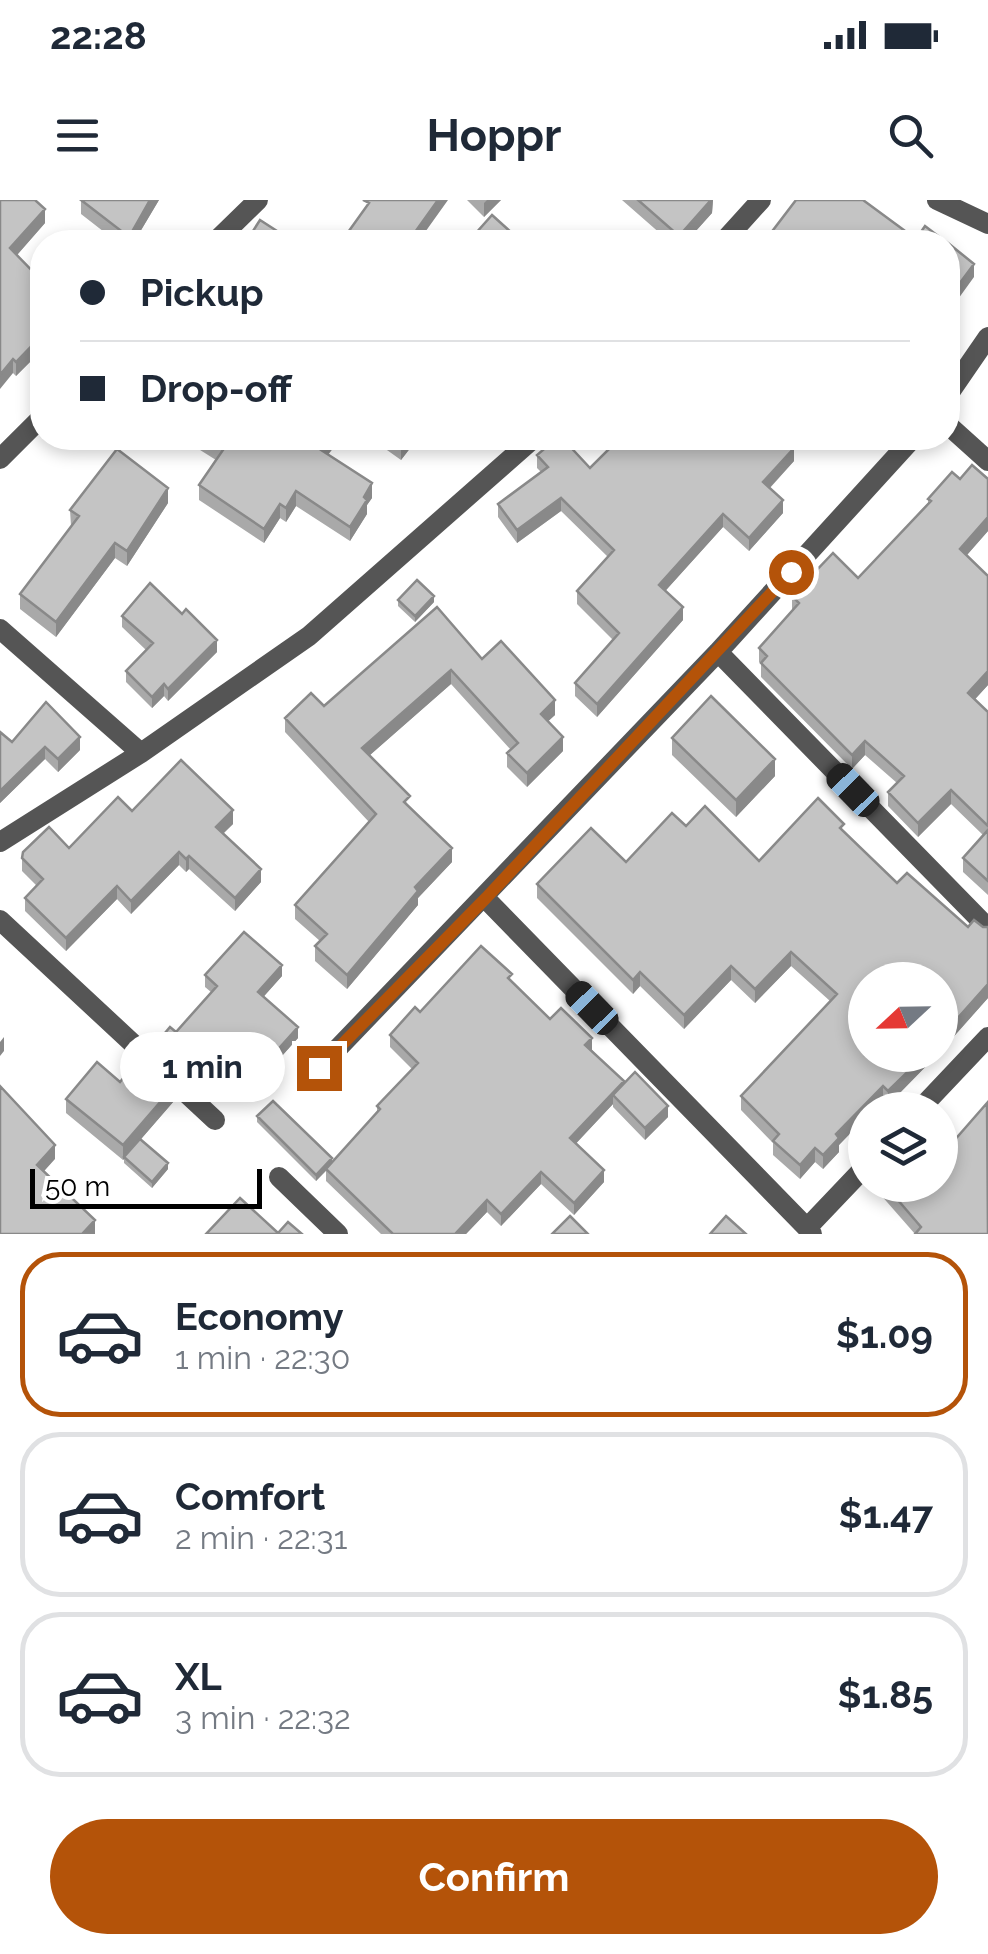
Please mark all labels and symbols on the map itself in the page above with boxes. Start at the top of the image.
route start [769,550,814,595]
car [821,758,885,822]
north arrow [848,962,958,1072]
car [560,976,624,1040]
callout: 1 min [119,1033,284,1103]
route end [297,1046,342,1091]
scale bar [30,1164,262,1208]

